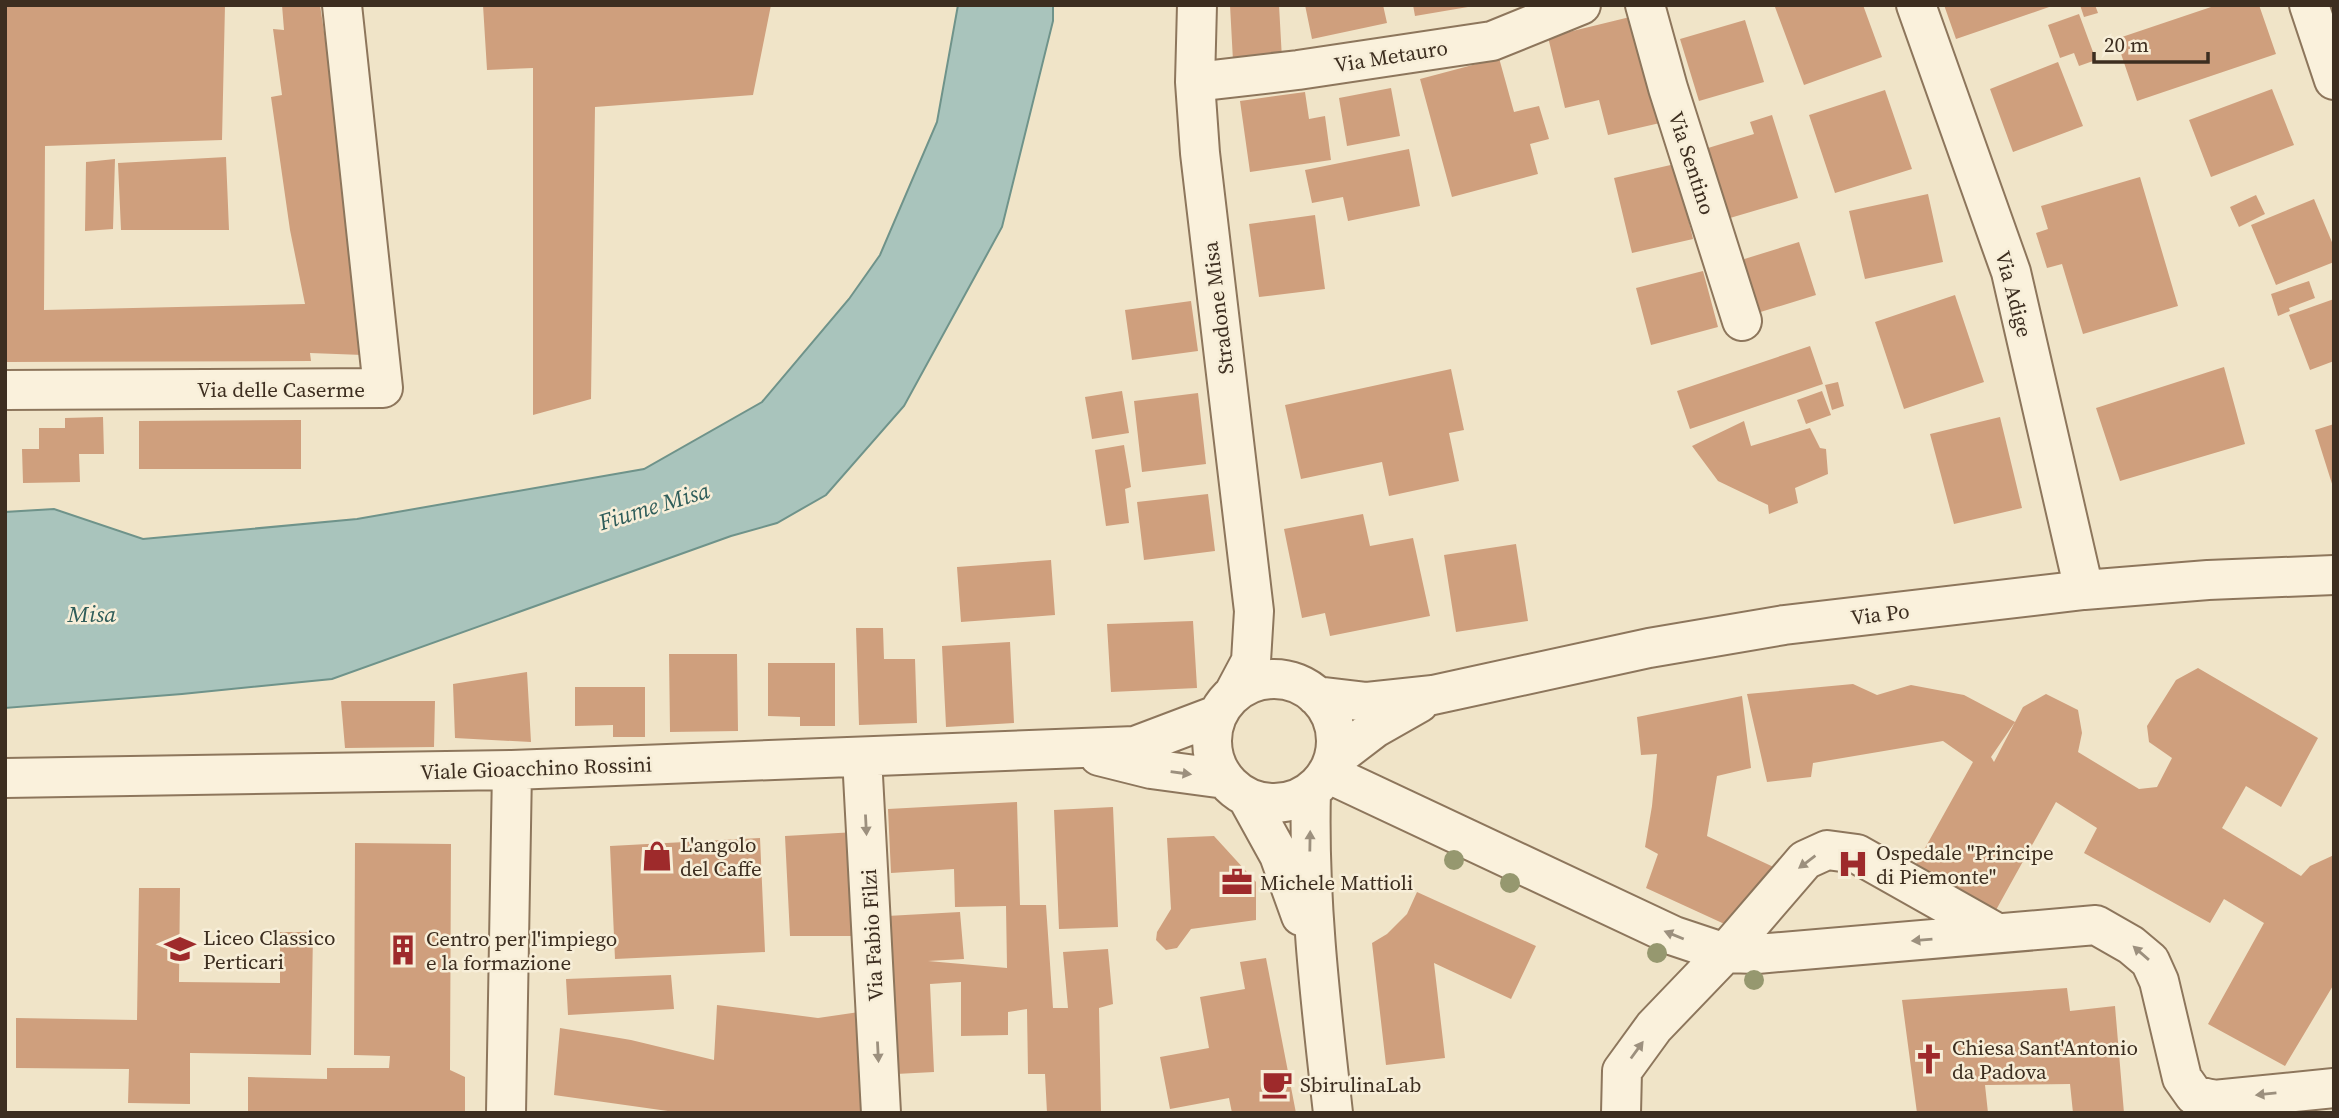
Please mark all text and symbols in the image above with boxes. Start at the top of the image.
scale bar [2094,21,2208,65]
text: 20 m [2104,30,2149,59]
street label: Via Metauro [1332,33,1450,79]
street label: Via Sentino [1662,108,1722,218]
street label: Stradone Misa [1195,240,1241,376]
street label: Via Adige [1989,248,2039,340]
street label: Via delle Caserme [197,375,365,404]
water label: Fiume Misa [593,474,714,538]
street label: Via Po [1849,596,1911,632]
water label: Misa [67,598,116,630]
street label: Viale Gioacchino Rossini [420,749,652,787]
one-way arrow [1170,768,1192,779]
one-way arrow [860,814,871,836]
place label: L'angolo del Caffe [680,830,762,883]
one-way arrow [1304,830,1316,852]
place label: Ospedale "Principe di Piemonte" [1876,838,2054,891]
shop icon: L'angolo del Caffe [640,839,674,873]
hospital icon: Ospedale "Principe di Piemonte" [1836,847,1870,881]
one-way arrow [1798,854,1816,869]
office icon: Michele Mattioli [1220,865,1254,899]
street label: Via Fabio Filzi [854,868,890,1002]
place label: Michele Mattioli [1260,868,1413,897]
place label: Liceo Classico Perticari [203,923,335,976]
place label: Centro per l'impiego e la formazione [426,924,617,977]
one-way arrow [1664,929,1684,941]
school or university icon: Liceo Classico Perticari [163,932,197,966]
building icon: Centro per l'impiego e la formazione [386,933,420,967]
one-way arrow [1911,935,1933,946]
one-way arrow [2132,946,2149,961]
place label: Chiesa Sant'Antonio da Padova [1952,1033,2138,1086]
one-way arrow [1630,1040,1644,1059]
one-way arrow [872,1041,883,1063]
church icon: Chiesa Sant'Antonio da Padova [1912,1042,1946,1076]
cafe icon: SbirulinaLab [1260,1067,1294,1101]
place label: SbirulinaLab [1300,1070,1421,1099]
one-way arrow [2255,1089,2277,1100]

